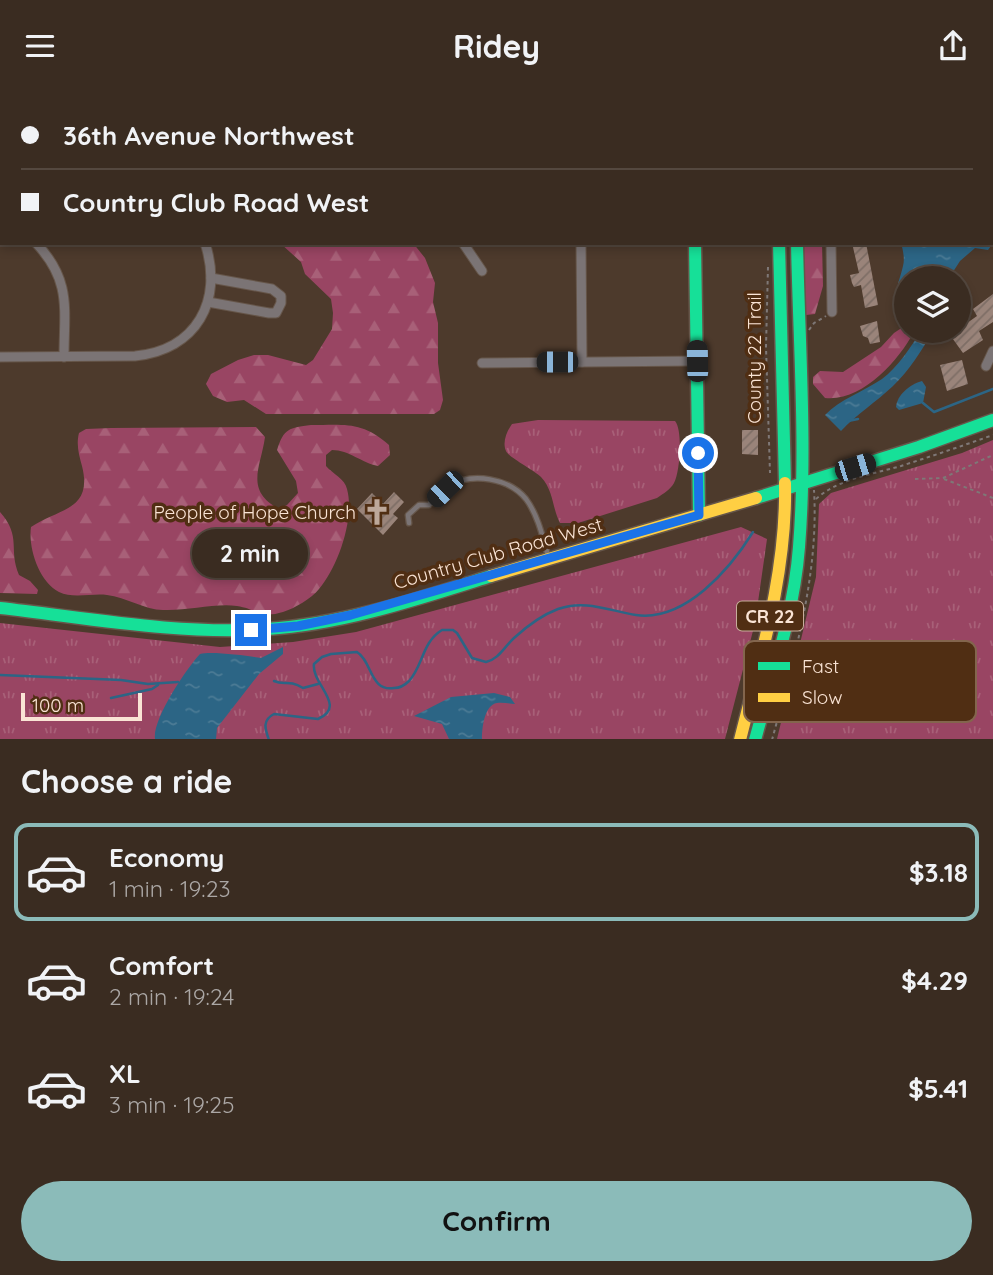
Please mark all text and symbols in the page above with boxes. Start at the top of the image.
text: Ridey [453,26,540,66]
icon: menu [21,27,59,65]
icon: share [934,27,972,65]
text: 36th Avenue Northwest [63,119,355,152]
text: Country Club Road West [63,186,369,219]
map controls [894,266,971,343]
button: layers [894,266,971,343]
street label: County 22 Trail [742,292,766,424]
car [687,340,708,382]
car [537,352,579,373]
route start [682,437,714,469]
car [832,451,879,483]
car [423,467,468,511]
church icon: People of Hope Church [362,497,392,527]
place label: People of Hope Church [153,500,356,524]
street label: Country Club Road West [391,512,605,594]
callout: 2 min [193,529,309,577]
text: 2 min [220,539,280,568]
road number: CR 22 [737,601,803,631]
route end [235,614,267,646]
legend [744,641,976,722]
text: Fast [802,654,839,678]
text: Slow [802,685,843,709]
scale bar [21,691,142,722]
text: 100 m [32,693,84,717]
text: Choose a ride [21,761,233,801]
icon: car [25,841,88,904]
text: Economy [109,841,224,874]
text: $3.18 [909,856,968,889]
text: 1 min · 19:23 [109,874,230,903]
icon: car [25,949,88,1012]
text: Comfort [109,949,214,982]
text: $4.29 [901,964,968,997]
text: 2 min · 19:24 [109,982,234,1011]
icon: car [25,1057,88,1120]
text: XL [109,1057,141,1090]
text: $5.41 [908,1072,968,1105]
text: 3 min · 19:25 [109,1090,235,1119]
button: Confirm [21,1181,972,1261]

